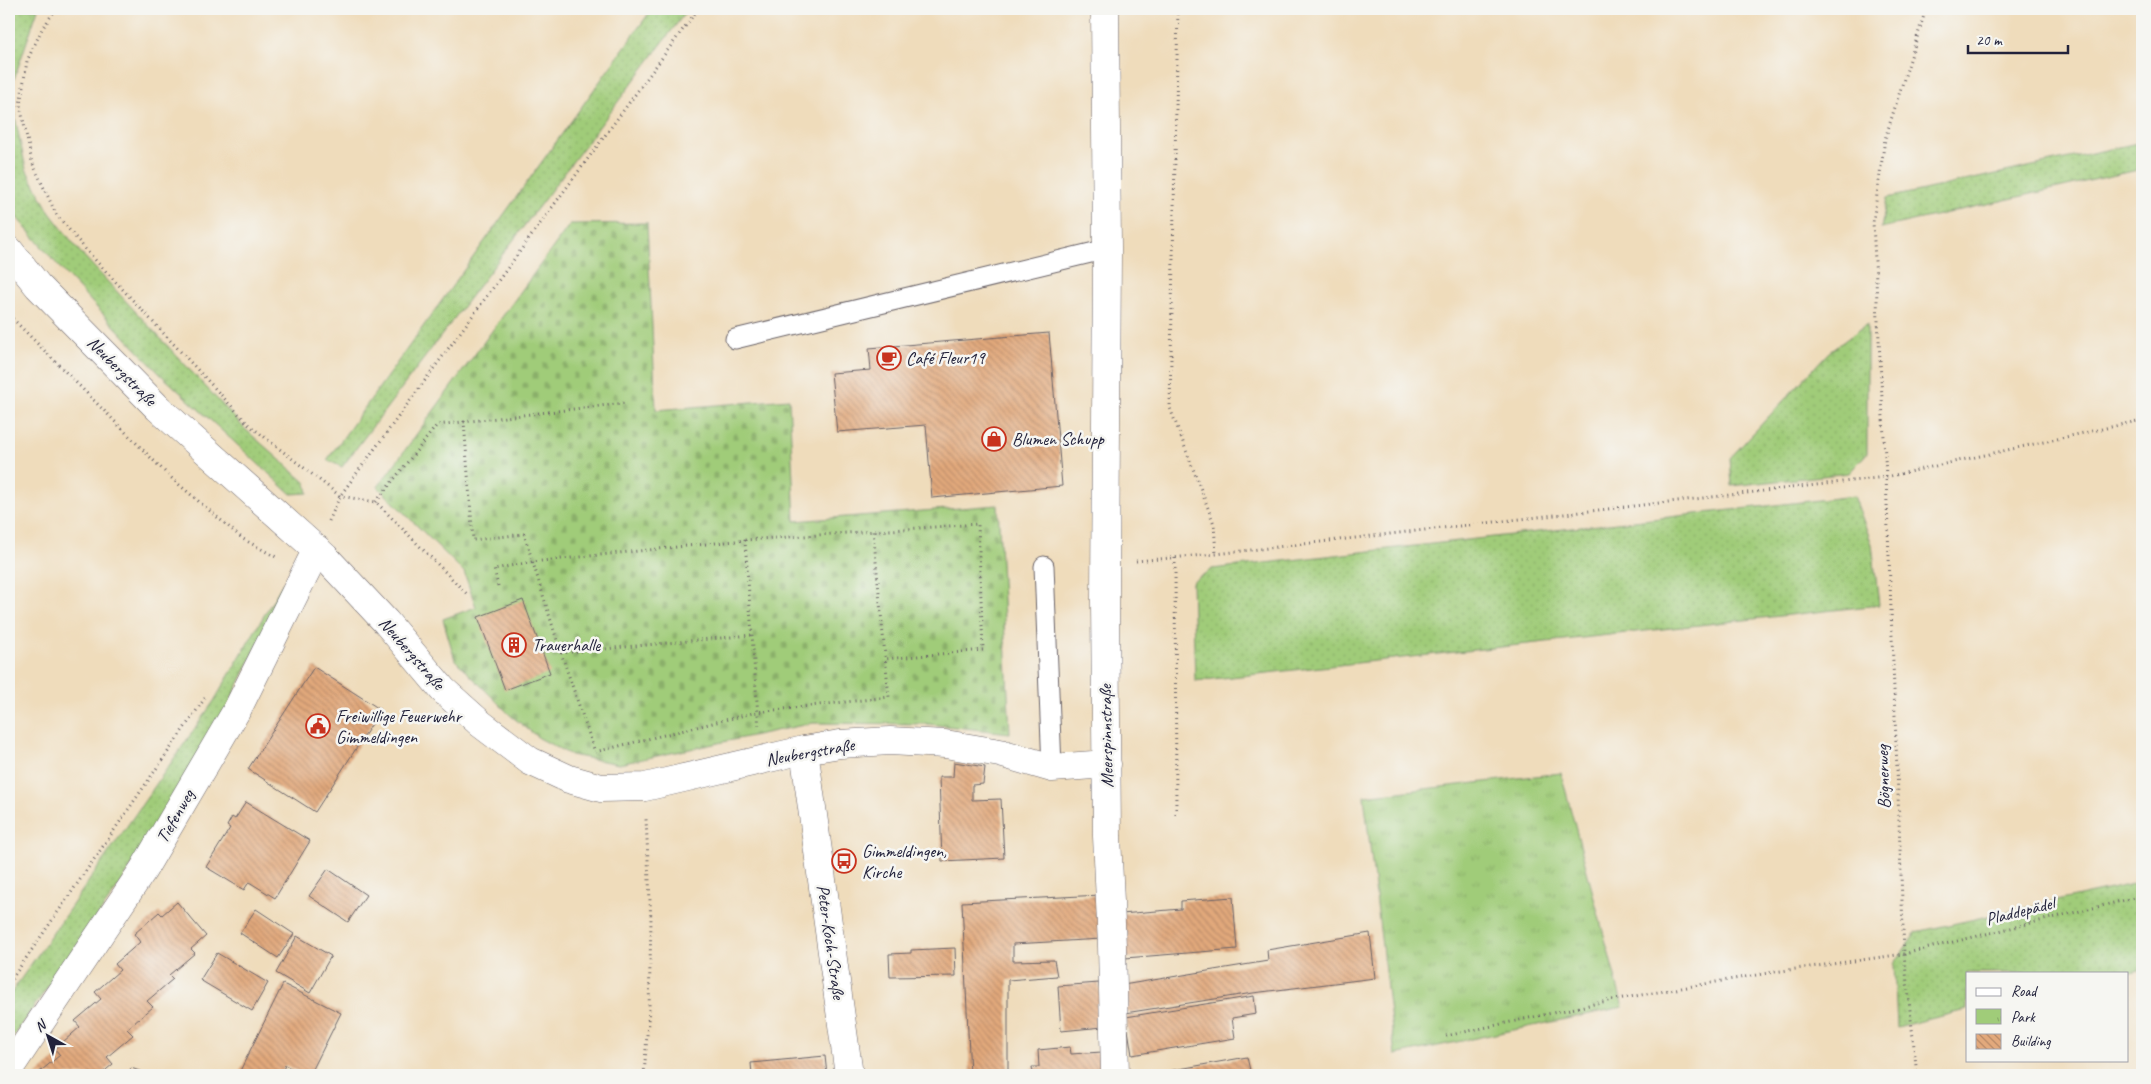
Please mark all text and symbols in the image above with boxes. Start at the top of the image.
scale bar [1968,22,2068,54]
text: 20 m [1976,31,2003,50]
street label: Neubergstraße [83,332,162,411]
cafe icon: Café Fleur19 [876,345,902,371]
place label: Café Fleur19 [906,347,986,369]
shop icon: Blumen Schupp [981,426,1007,452]
place label: Blumen Schupp [1012,428,1105,450]
street label: Neubergstraße [374,612,450,695]
building icon: Trauerhalle [501,632,527,658]
place label: Trauerhalle [532,634,601,656]
street label: Meerspinnstraße [1094,683,1118,788]
place label: Freiwillige Feuerwehr Gimmeldingen [336,705,464,748]
public building icon: Freiwillige Feuerwehr Gimmeldingen [305,713,331,739]
street label: Neubergstraße [764,733,857,771]
street label: Bögnerweg [1871,743,1895,809]
street label: Tiefenweg [151,784,200,847]
place label: Gimmeldingen, Kirche [862,840,947,883]
bus stop icon: Gimmeldingen, Kirche [831,848,857,874]
street label: Peter-Koch-Straße [812,883,850,1002]
street label: Pladdepädel [1983,891,2060,930]
legend [1966,972,2128,1062]
text: Road [2011,982,2038,1001]
text: Park [2011,1008,2036,1027]
north arrow [22,1012,72,1062]
text: N [31,1015,51,1036]
text: Building [2011,1032,2051,1051]

